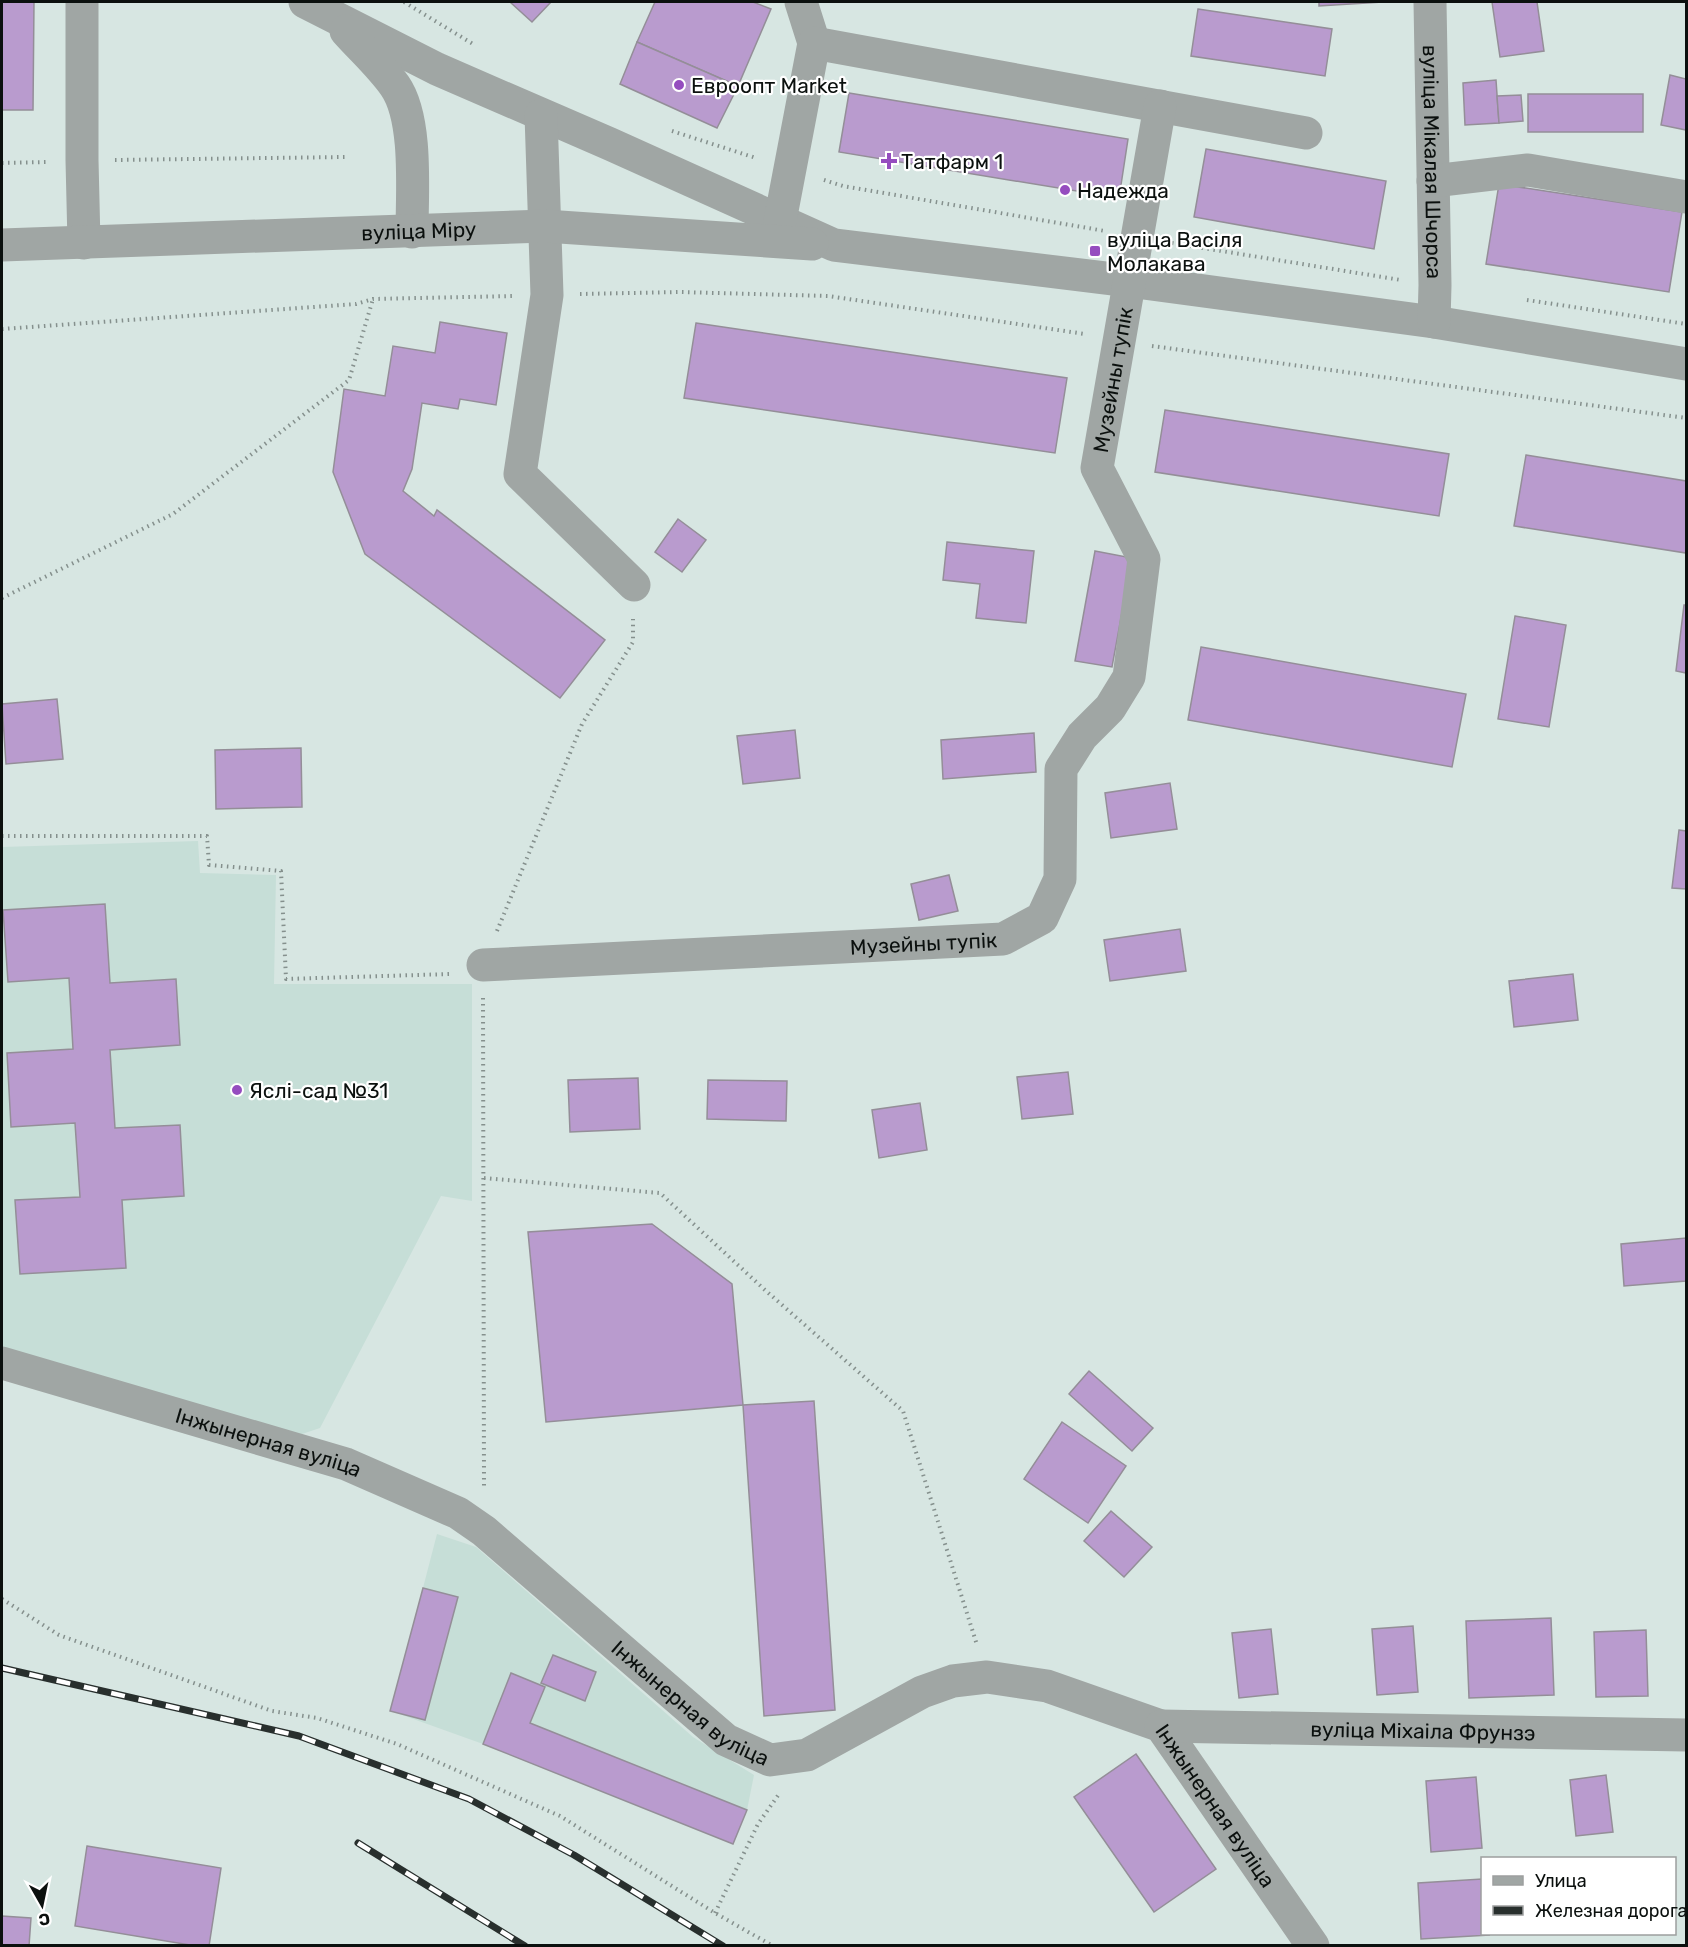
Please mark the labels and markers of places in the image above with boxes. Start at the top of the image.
place label: Евроопт Market [691,73,847,98]
marker: Евроопт Market [672,78,686,92]
place label: Татфарм 1 [901,149,1003,174]
marker: Татфарм 1 [882,154,896,168]
place label: Надежда [1077,178,1169,203]
marker: Надежда [1058,183,1072,197]
place label: вуліца Васіля Молакава [1107,227,1243,276]
marker: вуліца Васіля Молакава [1088,244,1102,258]
place label: Яслі-сад №31 [249,1078,388,1103]
marker: Яслі-сад №31 [230,1083,244,1097]

